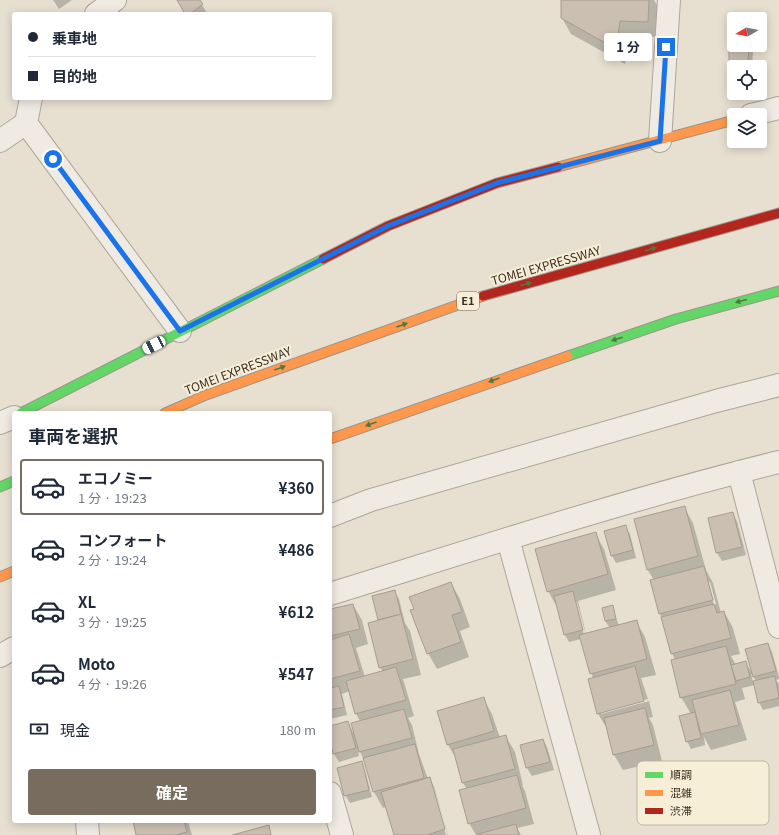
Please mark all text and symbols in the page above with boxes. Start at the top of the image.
north arrow [727,12,767,52]
map controls [727,12,767,148]
text: 乗車地 [52,27,97,48]
callout: 1 分 [604,33,652,61]
text: 1 分 [616,37,640,56]
route end [657,38,675,56]
button: locate [727,60,767,100]
text: 目的地 [52,65,97,86]
button: layers [727,108,767,148]
route start [44,150,62,168]
street label: TOMEI EXPRESSWAY [489,241,603,288]
one-way arrow [645,246,657,252]
one-way arrow [520,281,532,287]
road number: E1 [457,292,479,310]
one-way arrow [735,298,747,304]
one-way arrow [397,321,409,327]
car [141,334,167,356]
one-way arrow [611,336,623,342]
street label: TOMEI EXPRESSWAY [182,341,294,398]
one-way arrow [274,365,286,371]
one-way arrow [487,378,499,384]
text: 車両を選択 [28,422,118,448]
one-way arrow [365,422,377,428]
text: エコノミー [78,467,153,488]
icon: car [30,469,66,505]
text: ¥360 [279,477,314,498]
text: 1 分 · 19:23 [78,488,147,507]
text: コンフォート [78,529,168,550]
icon: car [30,531,66,567]
text: ¥486 [279,539,314,560]
text: 2 分 · 19:24 [78,550,147,569]
text: XL [78,591,96,612]
icon: car [30,593,66,629]
text: ¥612 [279,601,314,622]
text: 3 分 · 19:25 [78,612,147,631]
text: Moto [78,653,115,674]
icon: car [30,655,66,691]
text: ¥547 [279,663,314,684]
text: 4 分 · 19:26 [78,674,147,693]
icon: cash [28,718,50,740]
text: 現金 [60,719,90,740]
text: 180 m [279,720,316,739]
legend [637,761,769,825]
text: 順調 [670,766,692,782]
button: 確定 [28,769,316,815]
text: 混雑 [670,784,692,800]
text: 渋滞 [670,802,692,818]

